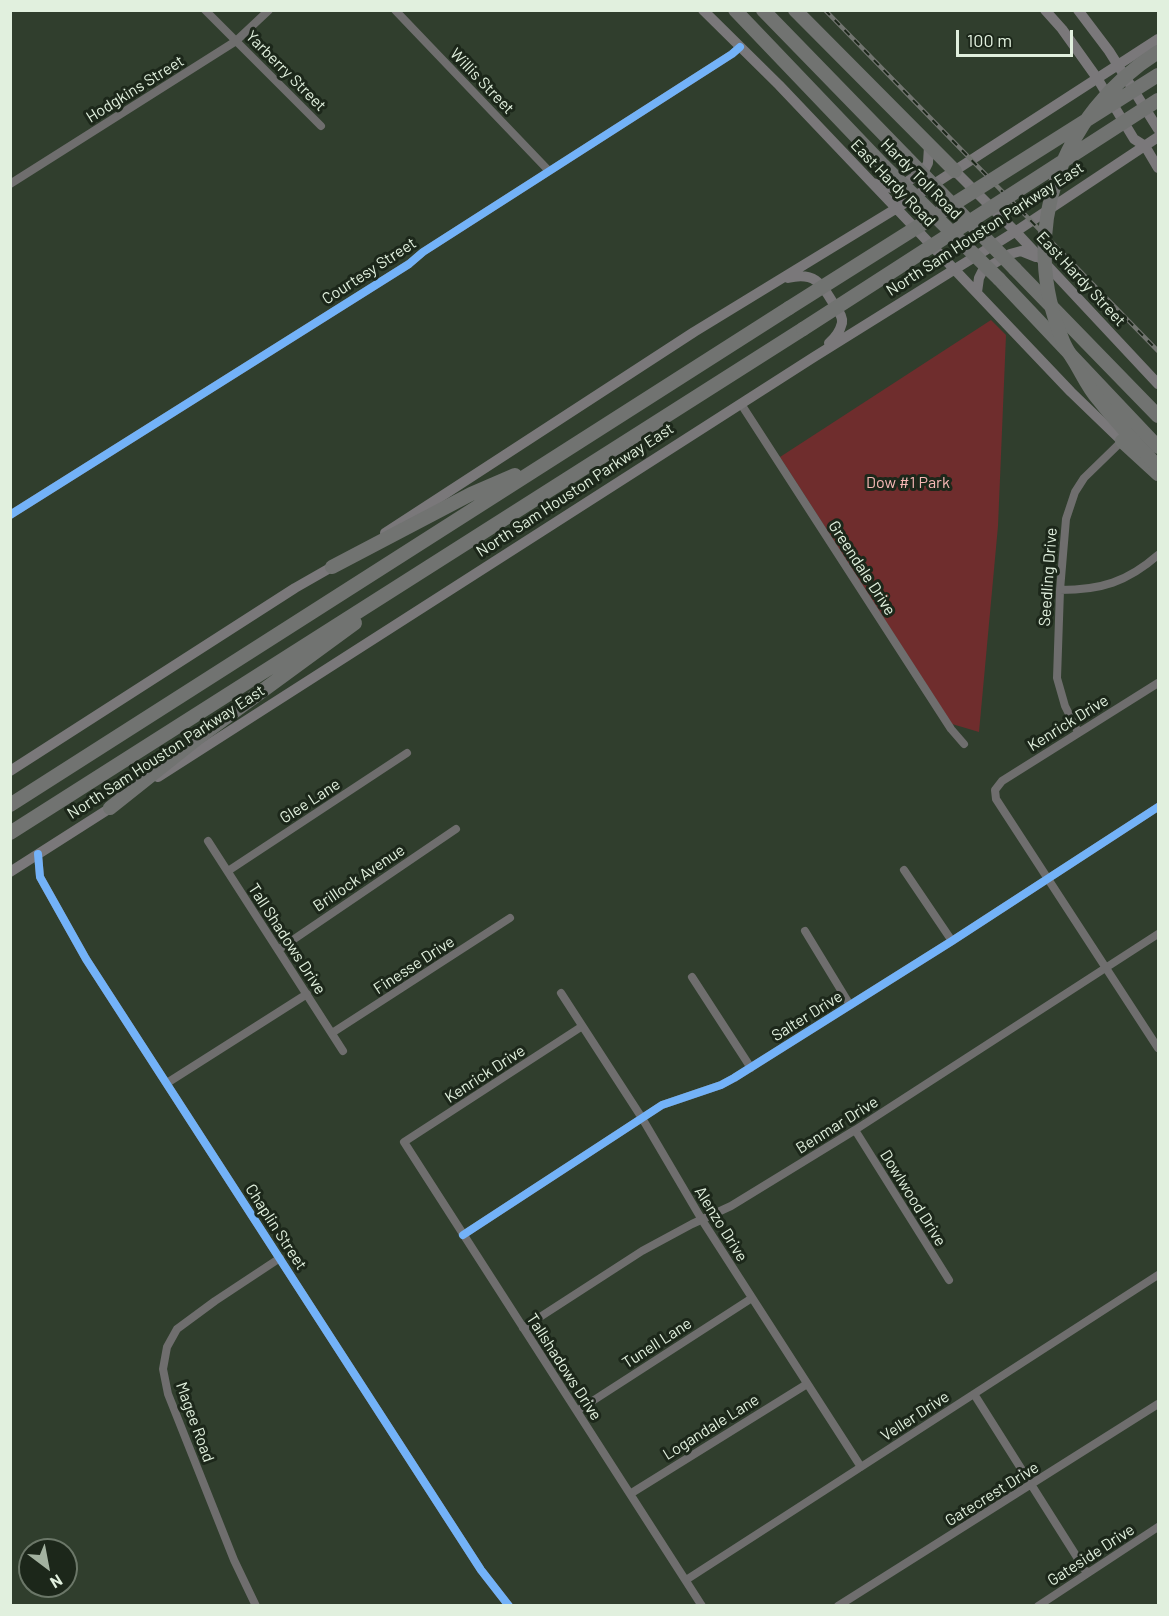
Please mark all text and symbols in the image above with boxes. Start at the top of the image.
scale bar [959,18,1076,56]
street label: Yarberry Street [242,27,330,115]
text: 100 m [967,29,1012,51]
street label: Willis Street [446,44,518,118]
street label: Hodgkins Street [83,51,187,127]
street label: East Hardy Road [847,135,939,231]
street label: Hardy Toll Road [877,135,965,223]
street label: North Sam Houston Parkway East [883,158,1087,300]
street label: East Hardy Street [1032,228,1130,330]
street label: Courtesy Street [318,233,420,309]
street label: North Sam Houston Parkway East [473,419,677,561]
park label: Dow #1 Park [866,473,950,493]
street label: Greendale Drive [824,517,900,619]
street label: Seedling Drive [1035,527,1061,627]
street label: North Sam Houston Parkway East [64,681,268,823]
street label: Kenrick Drive [1024,691,1112,755]
street label: Glee Lane [276,774,344,828]
street label: Brillock Avenue [310,840,408,916]
street label: Tall Shadows Drive [244,880,330,998]
street label: Finesse Drive [370,932,458,998]
street label: Salter Drive [768,987,846,1045]
street label: Kenrick Drive [441,1041,529,1107]
street label: Benmar Drive [792,1092,882,1158]
street label: Dowlwood Drive [876,1146,950,1250]
street label: Chaplin Street [241,1180,311,1274]
street label: Alenzo Drive [690,1183,752,1265]
street label: Tallshadows Drive [522,1310,606,1424]
street label: Tunell Lane [619,1313,695,1373]
street label: Magee Road [172,1379,218,1465]
street label: Veller Drive [877,1387,953,1445]
street label: Logandale Lane [659,1390,763,1464]
street label: Gatecrest Drive [942,1458,1042,1530]
street label: Gateside Drive [1044,1520,1138,1590]
north arrow [18,1538,78,1598]
text: N [47,1571,66,1593]

